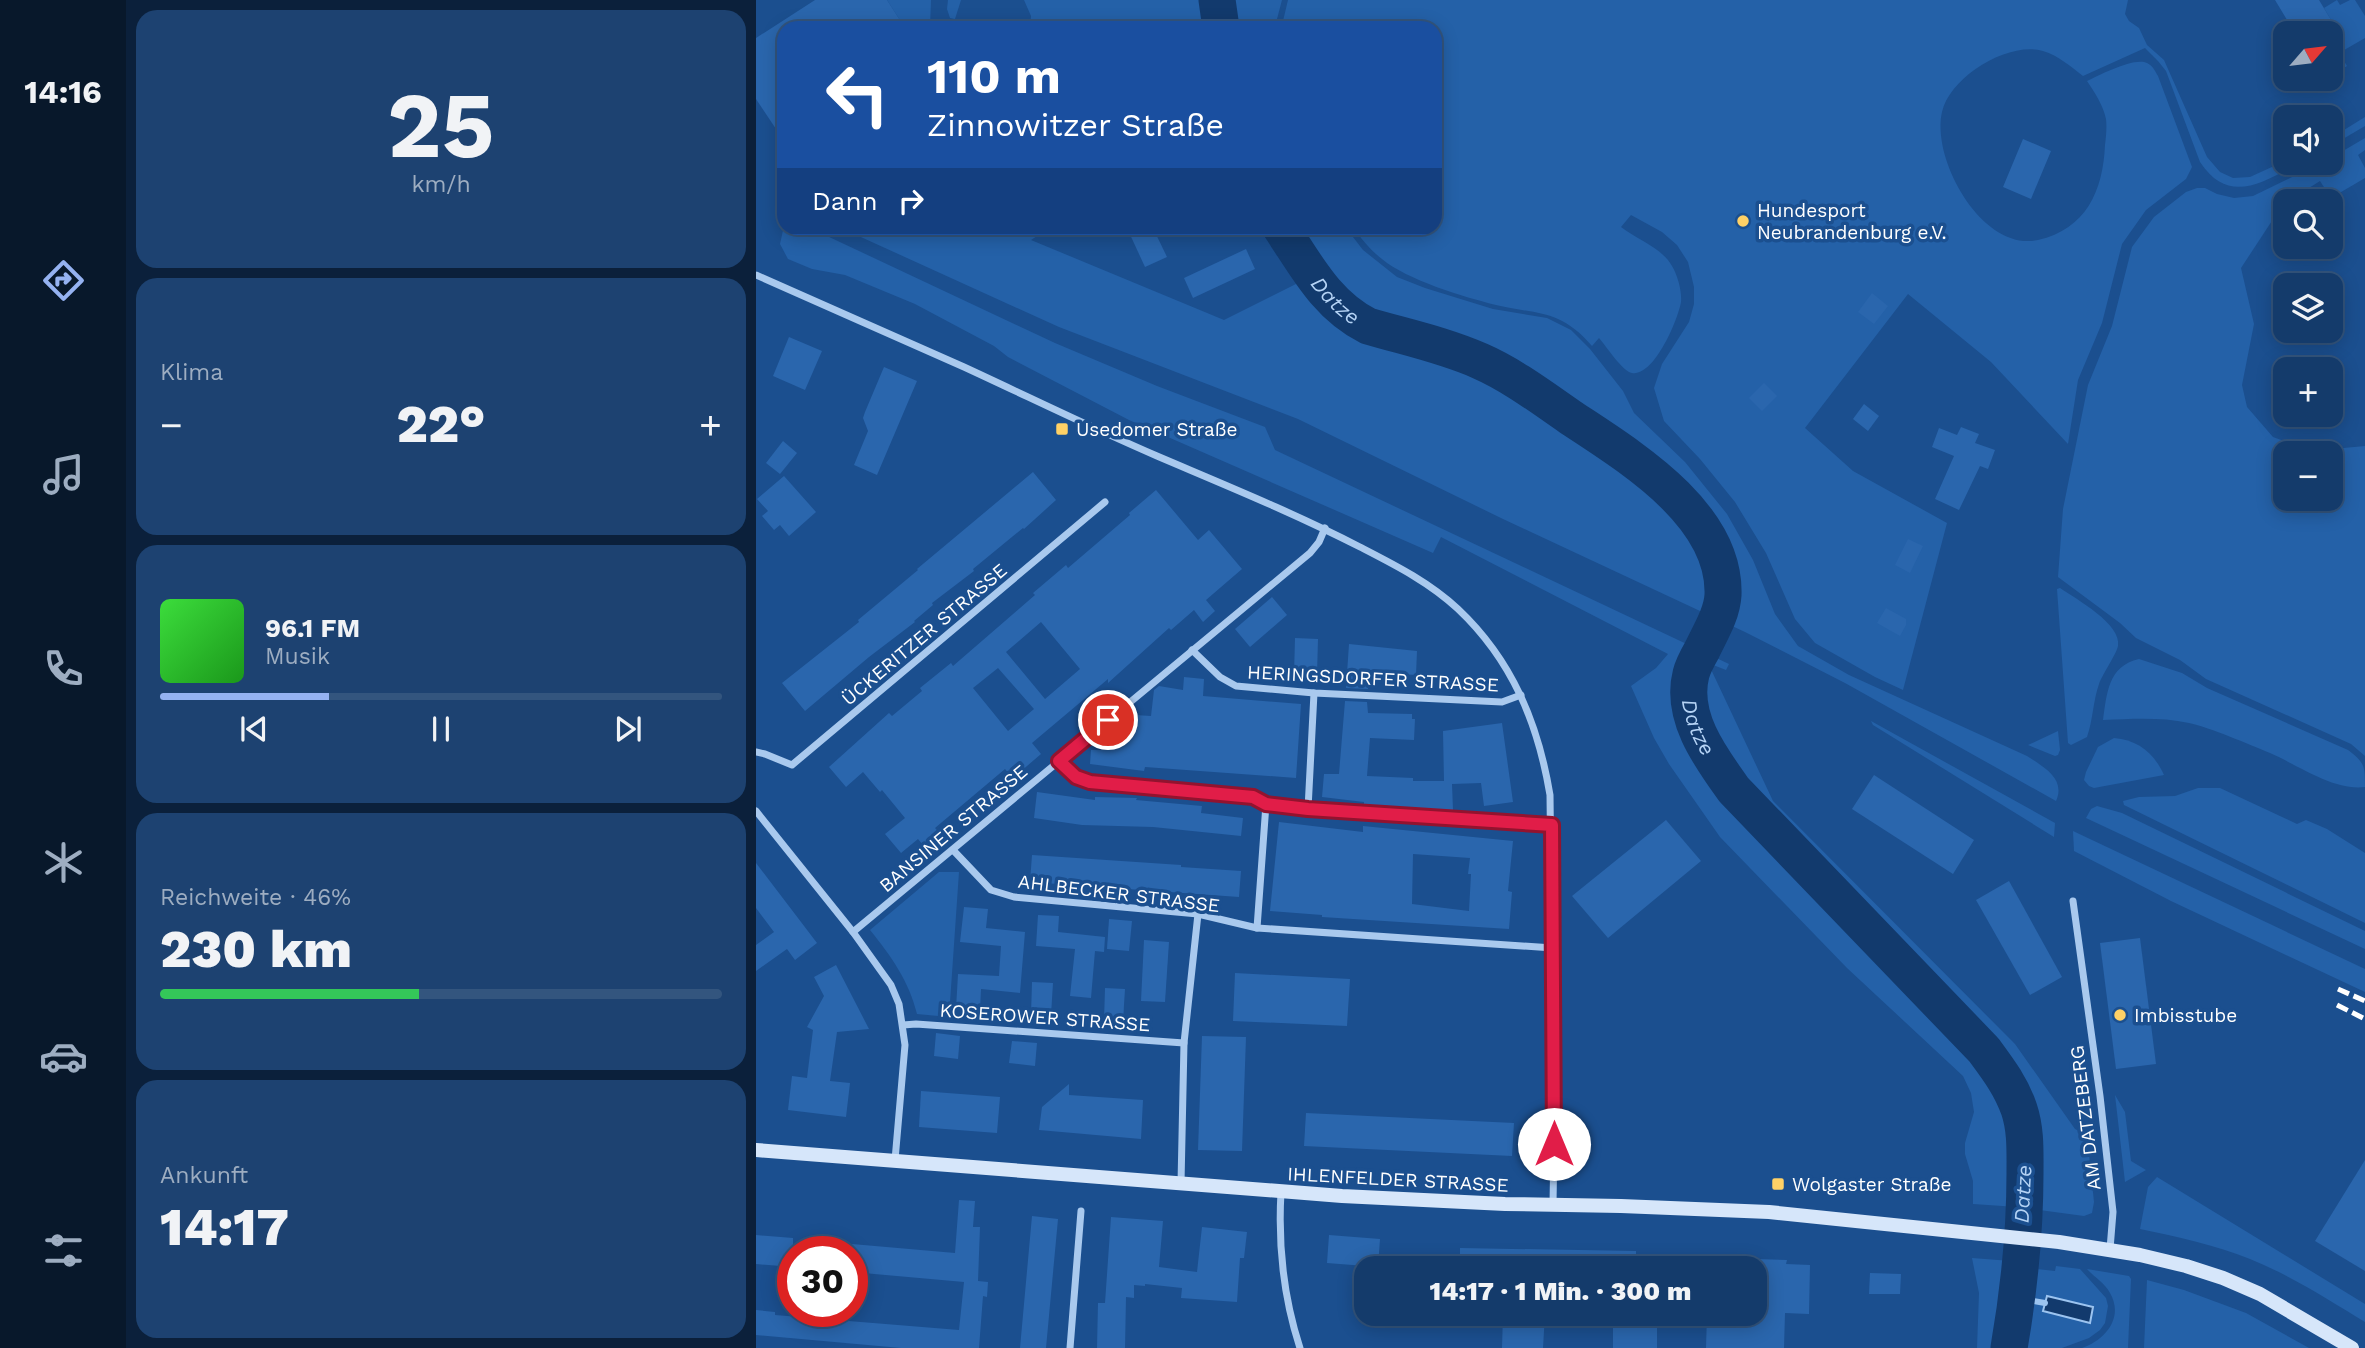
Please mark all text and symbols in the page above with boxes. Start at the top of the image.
north arrow [2273,21,2343,91]
map controls [2273,21,2343,511]
text: 110 m [927,47,1061,105]
icon: left [812,49,903,140]
text: 25 [387,72,495,179]
text: 14:16 [24,73,102,111]
button: sound [2273,105,2343,175]
text: Zinnowitzer Straße [927,106,1224,144]
text: km/h [411,171,471,198]
icon: right [892,182,930,220]
text: Dann [812,186,878,216]
button: search [2273,189,2343,259]
place label: Hundesport Neubrandenburg e.V. [1757,199,1946,244]
marker: Hundesport Neubrandenburg e.V. [1735,213,1751,229]
icon: directions [39,256,88,305]
water label: Datze [1306,271,1365,330]
button: layers [2273,273,2343,343]
button: + [2273,357,2343,427]
text: Klima [160,359,223,386]
text: 22° [397,394,485,455]
text: − [160,403,183,447]
text: + [699,403,722,447]
place label: Usedomer Straße [1076,418,1238,441]
marker: Usedomer Straße [1054,421,1070,437]
button: − [2273,441,2343,511]
icon: music [39,450,88,499]
street label: ÜCKERITZER STRASSE [837,559,1012,710]
text: 96.1 FM [265,613,360,643]
text: Musik [265,643,330,670]
icon: phone [39,644,88,693]
street label: HERINGSDORFER STRASSE [1246,660,1499,697]
pin [1078,690,1138,750]
water label: Datze [1677,697,1721,760]
icon: arrive [1089,701,1127,739]
icon: previous [235,710,273,748]
icon: pause [422,710,460,748]
icon: next [609,710,647,748]
street label: BANSINER STRASSE [875,760,1032,897]
icon: climate [39,838,88,887]
street label: AHLBECKER STRASSE [1017,870,1221,917]
text: Reichweite · 46% [160,884,351,911]
text: 230 km [160,919,352,980]
street label: KOSEROWER STRASSE [939,999,1151,1036]
place label: Imbisstube [2134,1004,2237,1027]
marker: Imbisstube [2112,1007,2128,1023]
icon: car [39,1032,88,1081]
street label: AM DATZEBERG [2065,1044,2106,1192]
position arrow [1517,1107,1591,1181]
text: Ankunft [160,1162,248,1189]
street label: IHLENFELDER STRASSE [1287,1162,1509,1197]
water label: Datze [2008,1164,2037,1224]
place label: Wolgaster Straße [1792,1173,1952,1196]
marker: Wolgaster Straße [1770,1176,1786,1192]
text: 14:17 [160,1197,289,1258]
icon: filters [39,1226,88,1275]
speed limit sign: 30 [777,1236,868,1327]
text: 14:17 · 1 Min. · 300 m [1430,1276,1691,1306]

